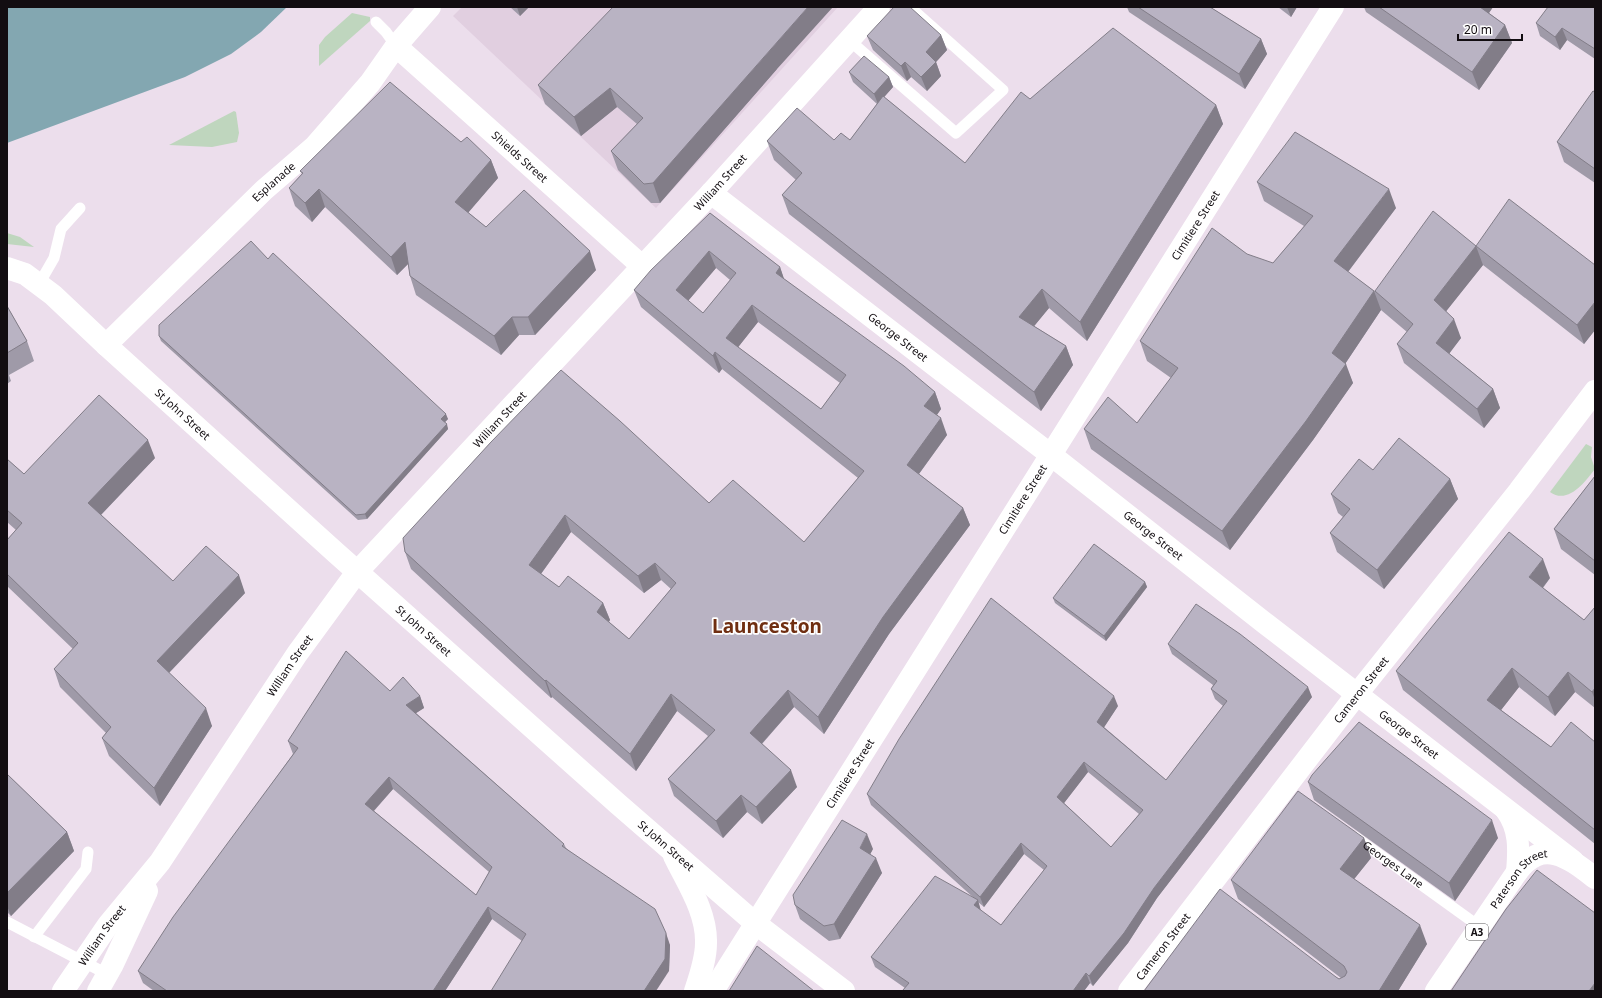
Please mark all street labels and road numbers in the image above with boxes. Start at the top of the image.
street label: Shields Street [489,127,551,185]
street label: William Street [690,151,750,214]
street label: Esplanade [248,158,298,205]
street label: Cimitiere Street [1167,187,1223,263]
street label: George Street [865,309,931,365]
street label: St John Street [152,385,214,443]
street label: William Street [469,388,529,450]
street label: Cimitiere Street [995,461,1050,537]
street label: George Street [1121,507,1186,563]
street label: St John Street [393,602,455,659]
street label: William Street [263,631,316,699]
street label: Cameron Street [1330,653,1391,726]
street label: George Street [1376,706,1442,762]
street label: Cimitiere Street [822,735,877,811]
street label: St John Street [635,817,698,874]
street label: Georges Lane [1360,837,1427,891]
street label: Paterson Street [1486,845,1548,911]
street label: William Street [74,901,129,968]
street label: Cameron Street [1132,910,1193,983]
road number: A3 [1466,924,1488,940]

